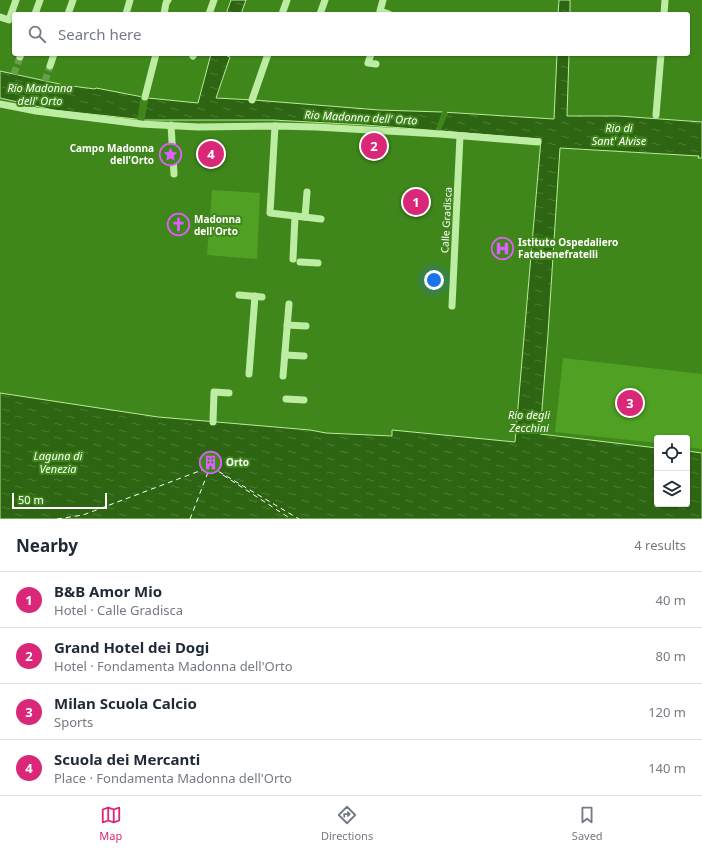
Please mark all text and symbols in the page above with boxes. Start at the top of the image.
search box [12,12,690,56]
icon: search [26,23,48,45]
text: Search here [58,24,141,44]
water label: Rio Madonna dell' Orto [7,80,73,108]
water label: Rio Madonna dell' Orto [304,107,418,127]
water label: Rio di Sant' Alvise [592,120,647,148]
pin: 2 [361,131,387,161]
pin: 4 [198,139,224,169]
place label: Campo Madonna dell'Orto [70,141,154,167]
place icon: Campo Madonna dell'Orto [157,141,183,167]
pin: 1 [403,187,429,217]
street label: Calle Gradisca [437,187,455,253]
church icon: Madonna dell'Orto [166,212,192,238]
place label: Madonna dell'Orto [194,212,241,238]
hospital icon: Istituto Ospedaliero Fatebenefratelli [489,235,515,261]
place label: Istituto Ospedaliero Fatebenefratelli [518,235,618,261]
your location [424,270,444,290]
pin: 3 [617,388,643,418]
water label: Rio degli Zecchini [508,407,550,435]
map controls [654,435,690,507]
button: locate [654,435,690,471]
water label: Laguna di Venezia [34,448,83,476]
building icon: Orto [198,449,224,475]
place label: Orto [226,455,249,469]
button: layers [654,471,690,507]
scale bar [12,491,107,510]
text: 50 m [18,492,44,507]
text: Nearby [16,534,78,557]
text: 4 results [634,536,686,554]
text: B&B Amor Mio [54,581,162,601]
text: 1 [25,591,33,609]
text: 40 m [656,591,686,609]
text: Hotel · Calle Gradisca [54,601,183,619]
text: Grand Hotel dei Dogi [54,637,209,657]
text: 2 [25,647,33,665]
text: 80 m [656,647,686,665]
text: Hotel · Fondamenta Madonna dell'Orto [54,657,293,675]
text: Milan Scuola Calcio [54,693,197,713]
text: 3 [25,703,33,721]
text: 120 m [648,703,686,721]
text: Sports [54,713,93,731]
text: Scuola dei Mercanti [54,749,200,769]
text: 4 [25,759,33,777]
text: 140 m [648,759,686,777]
text: Place · Fondamenta Madonna dell'Orto [54,769,292,787]
tab: Map [99,804,122,843]
tab: Directions [321,804,373,843]
tab: Saved [572,804,603,843]

